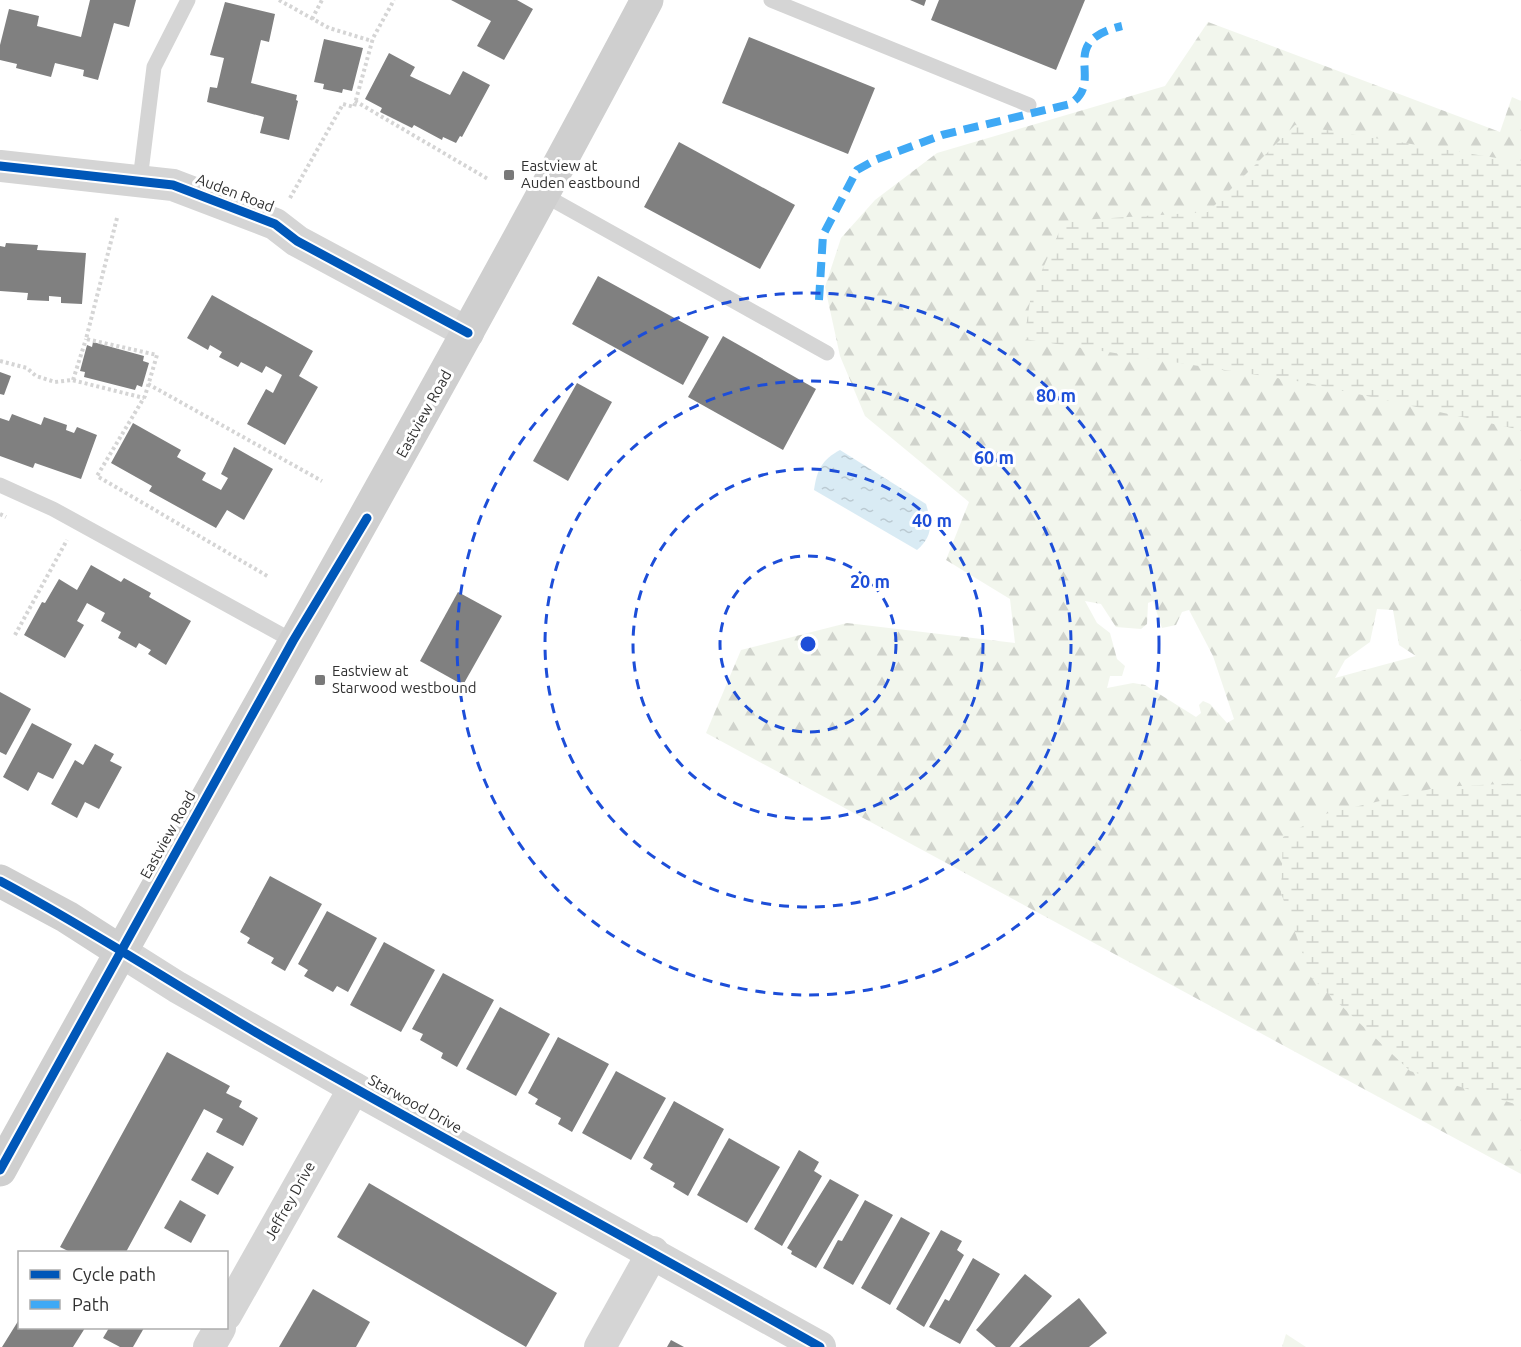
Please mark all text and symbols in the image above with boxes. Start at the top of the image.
place label: Eastview at Auden eastbound [521,157,640,191]
marker: Eastview at Auden eastbound [502,168,516,182]
street label: Auden Road [194,170,276,215]
street label: Eastview Road [393,367,455,460]
text: 80 m [1036,385,1076,405]
text: 60 m [974,447,1014,467]
text: 40 m [912,510,952,530]
text: 20 m [850,571,890,591]
centre of rings [798,634,818,654]
place label: Eastview at Starwood westbound [332,662,477,696]
marker: Eastview at Starwood westbound [313,673,327,687]
street label: Eastview Road [137,788,199,881]
street label: Starwood Drive [366,1071,465,1136]
street label: Jeffrey Drive [261,1159,318,1243]
legend [18,1251,228,1329]
text: Cycle path [72,1264,156,1284]
text: Path [72,1294,109,1314]

